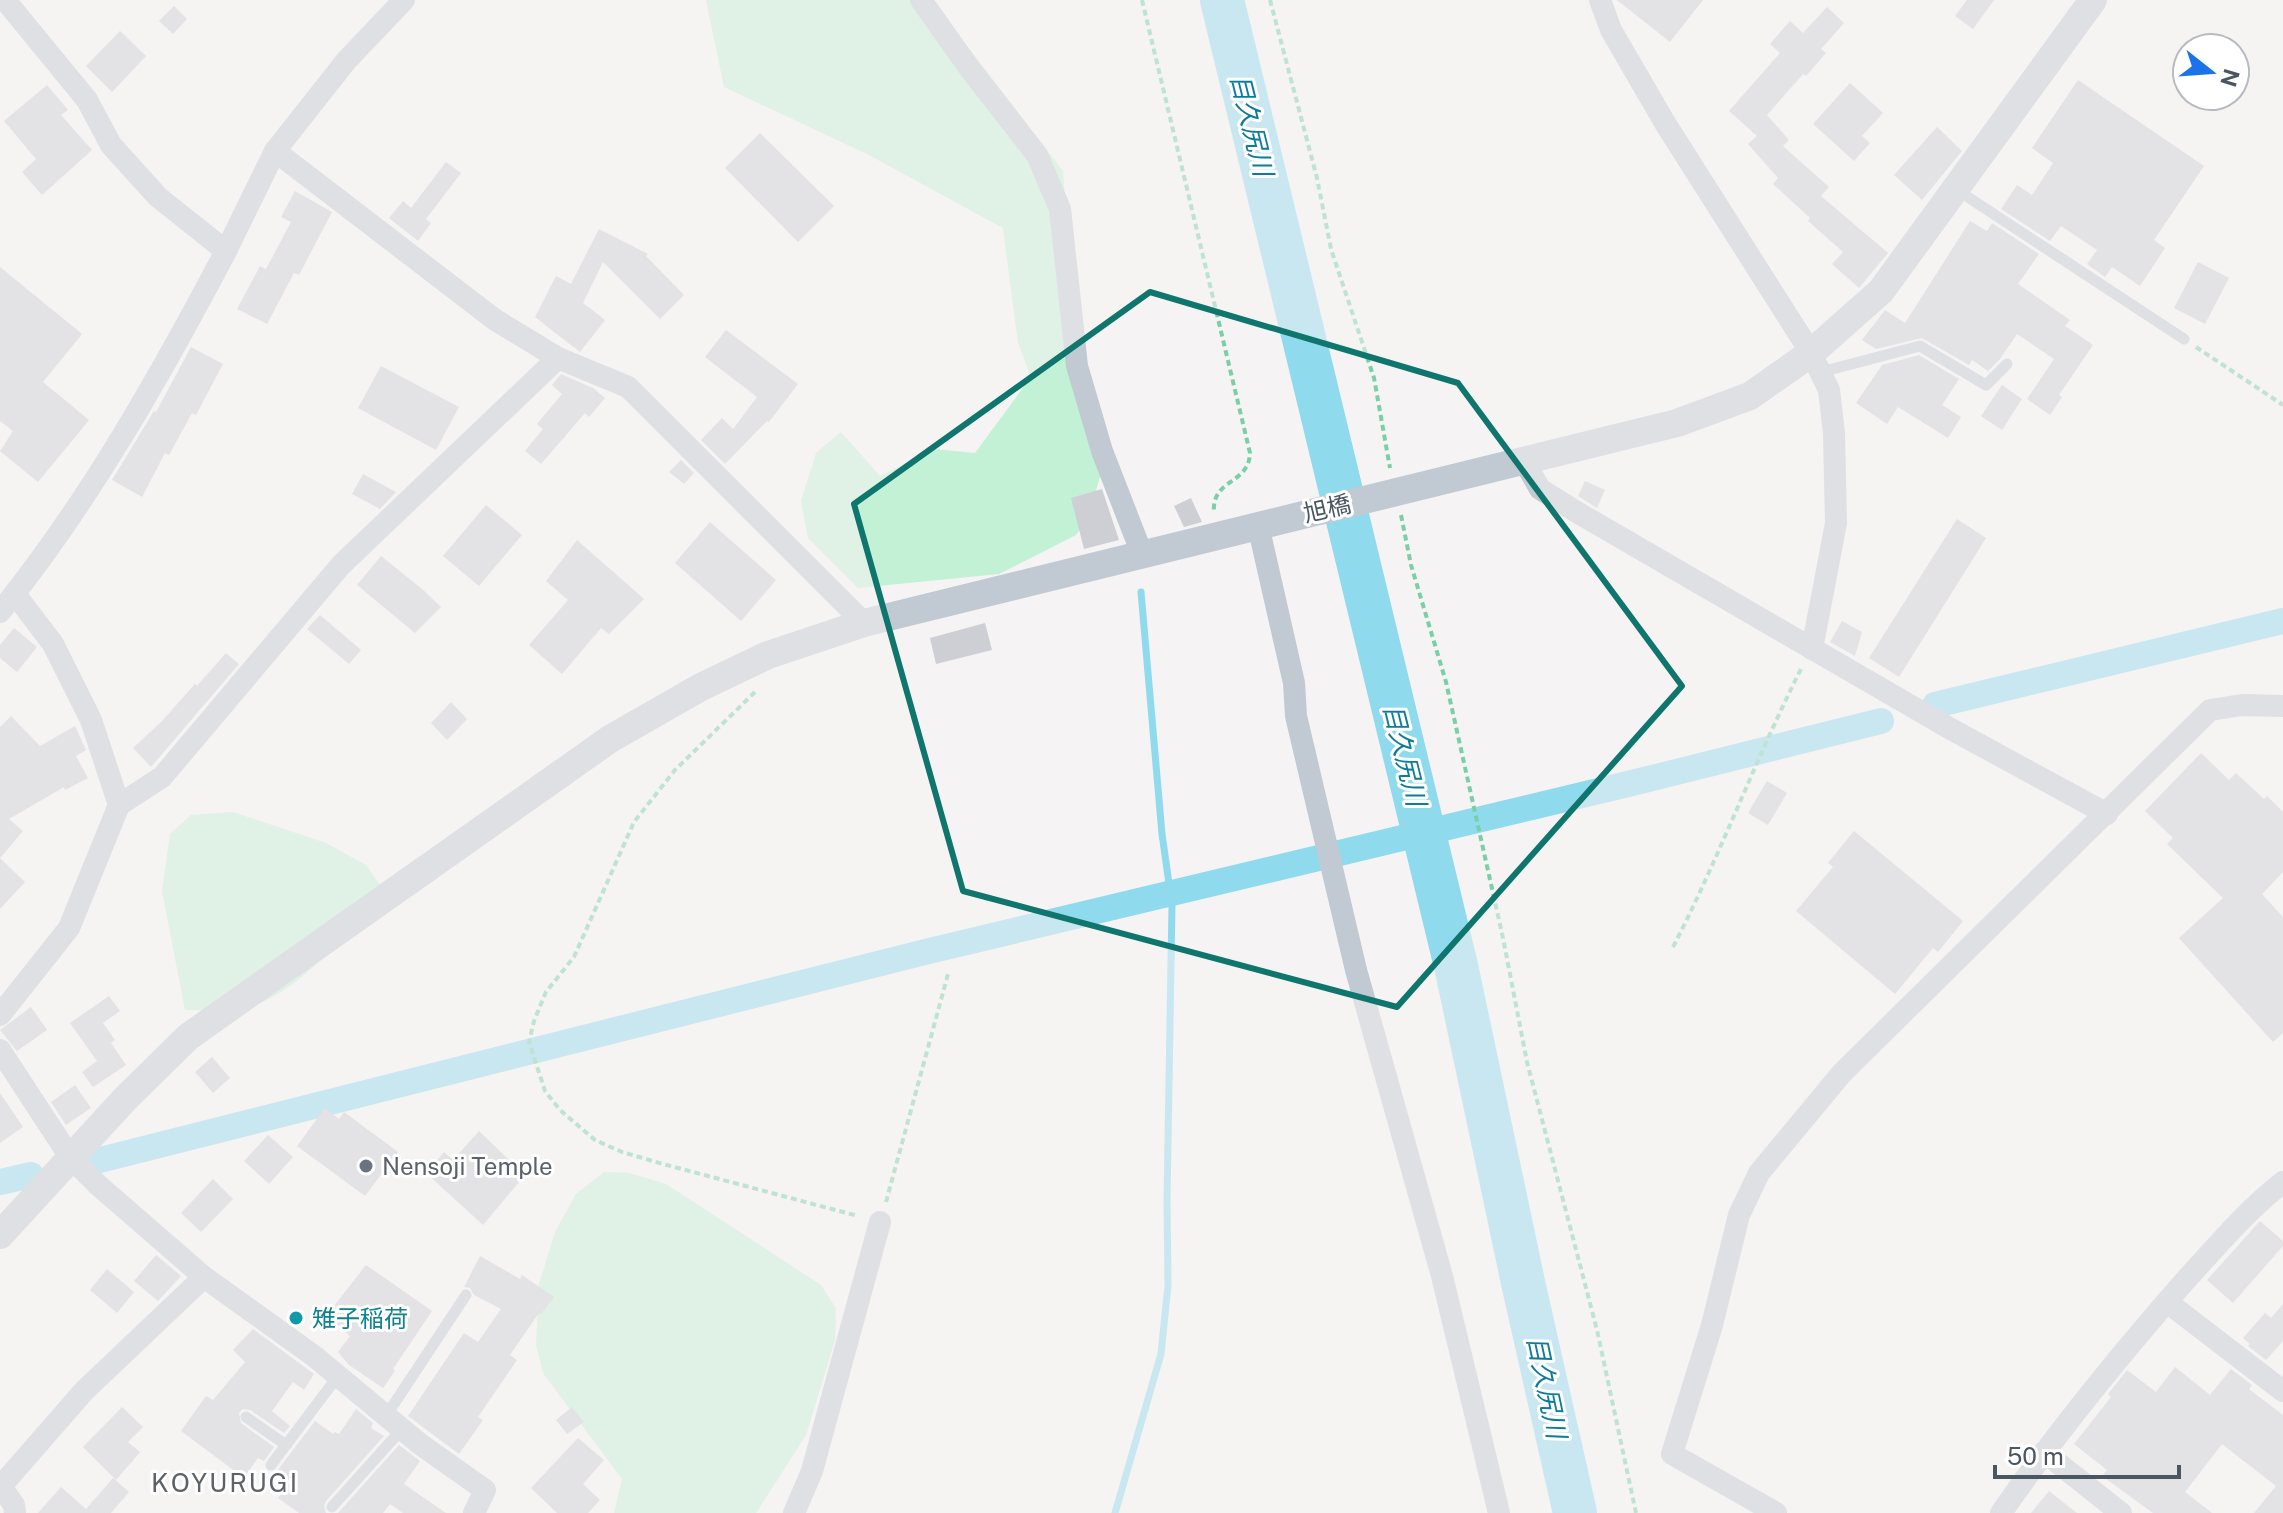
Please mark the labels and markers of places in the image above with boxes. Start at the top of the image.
place label: Nensoji Temple [382,1152,553,1180]
marker: Nensoji Temple [357,1157,375,1175]
place label: 雉子稲荷 [312,1304,408,1332]
marker: 雉子稲荷 [287,1309,305,1327]

